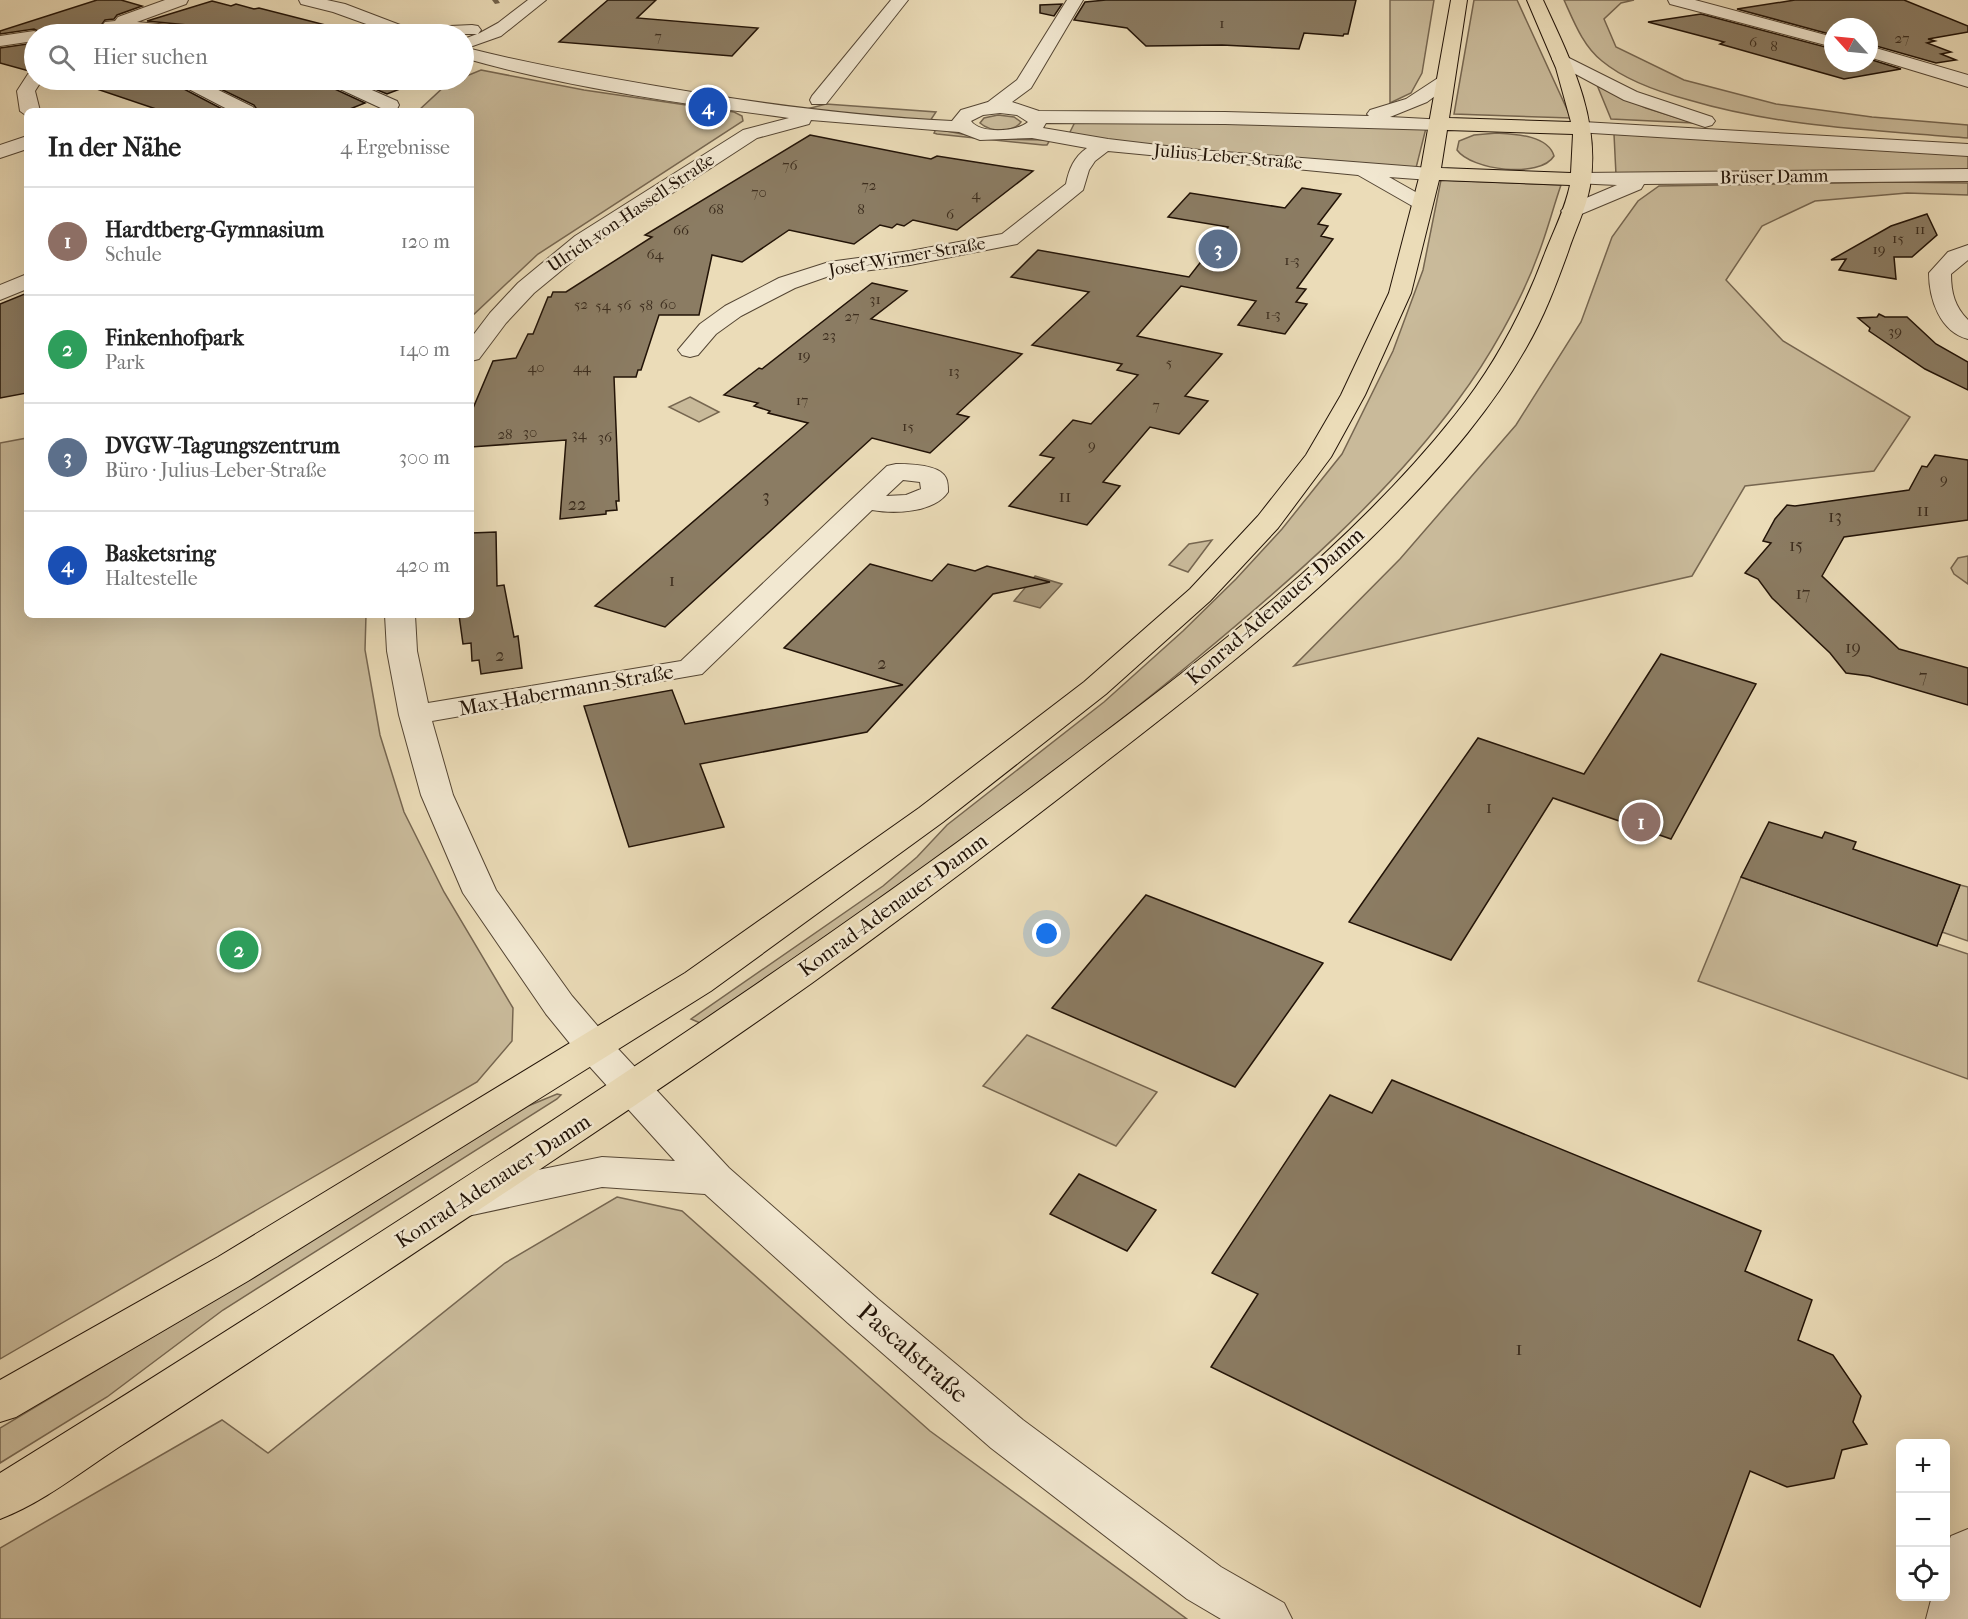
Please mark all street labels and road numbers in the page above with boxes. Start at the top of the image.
street label: Julius-Leber-Straße [1151,140,1303,174]
street label: Ulrich-von-Hassell-Straße [543,149,719,277]
street label: Brüser Damm [1719,166,1829,188]
street label: Josef-Wirmer-Straße [825,233,987,281]
street label: Konrad-Adenauer-Damm [1181,522,1369,690]
street label: Max-Habermann-Straße [457,659,675,721]
street label: Konrad-Adenauer-Damm [794,828,993,982]
street label: Konrad-Adenauer-Damm [391,1109,595,1253]
street label: Pascalstraße [851,1296,975,1410]

